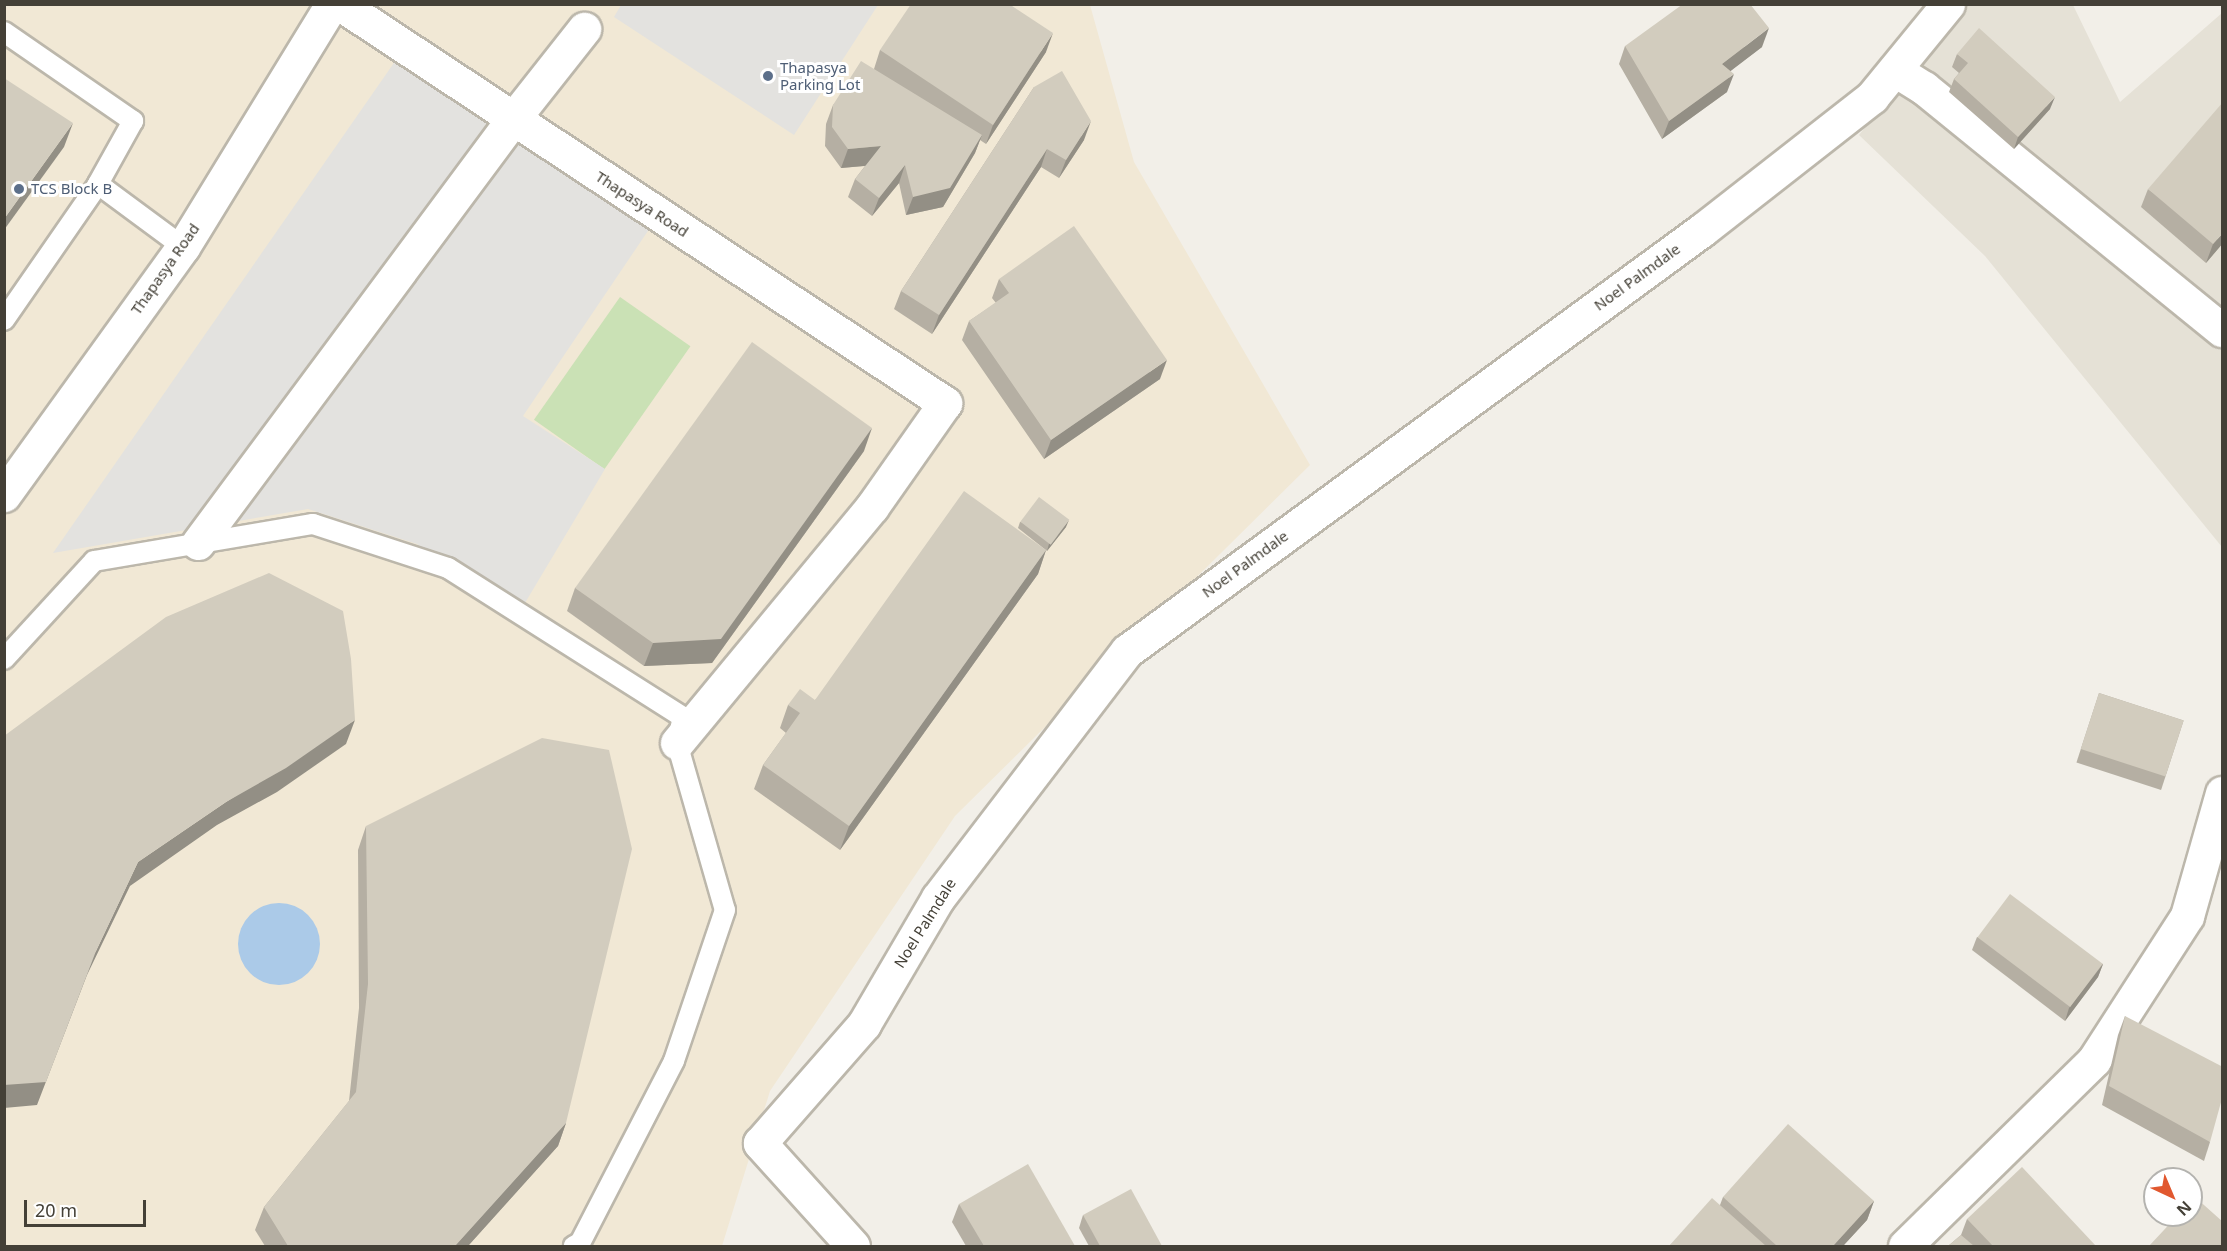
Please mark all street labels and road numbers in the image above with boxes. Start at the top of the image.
street label: Thapasya Road [592,167,692,241]
street label: Thapasya Road [127,220,203,318]
street label: Noel Palmdale [1590,240,1684,314]
street label: Noel Palmdale [1198,527,1292,601]
street label: Noel Palmdale [890,875,960,971]

